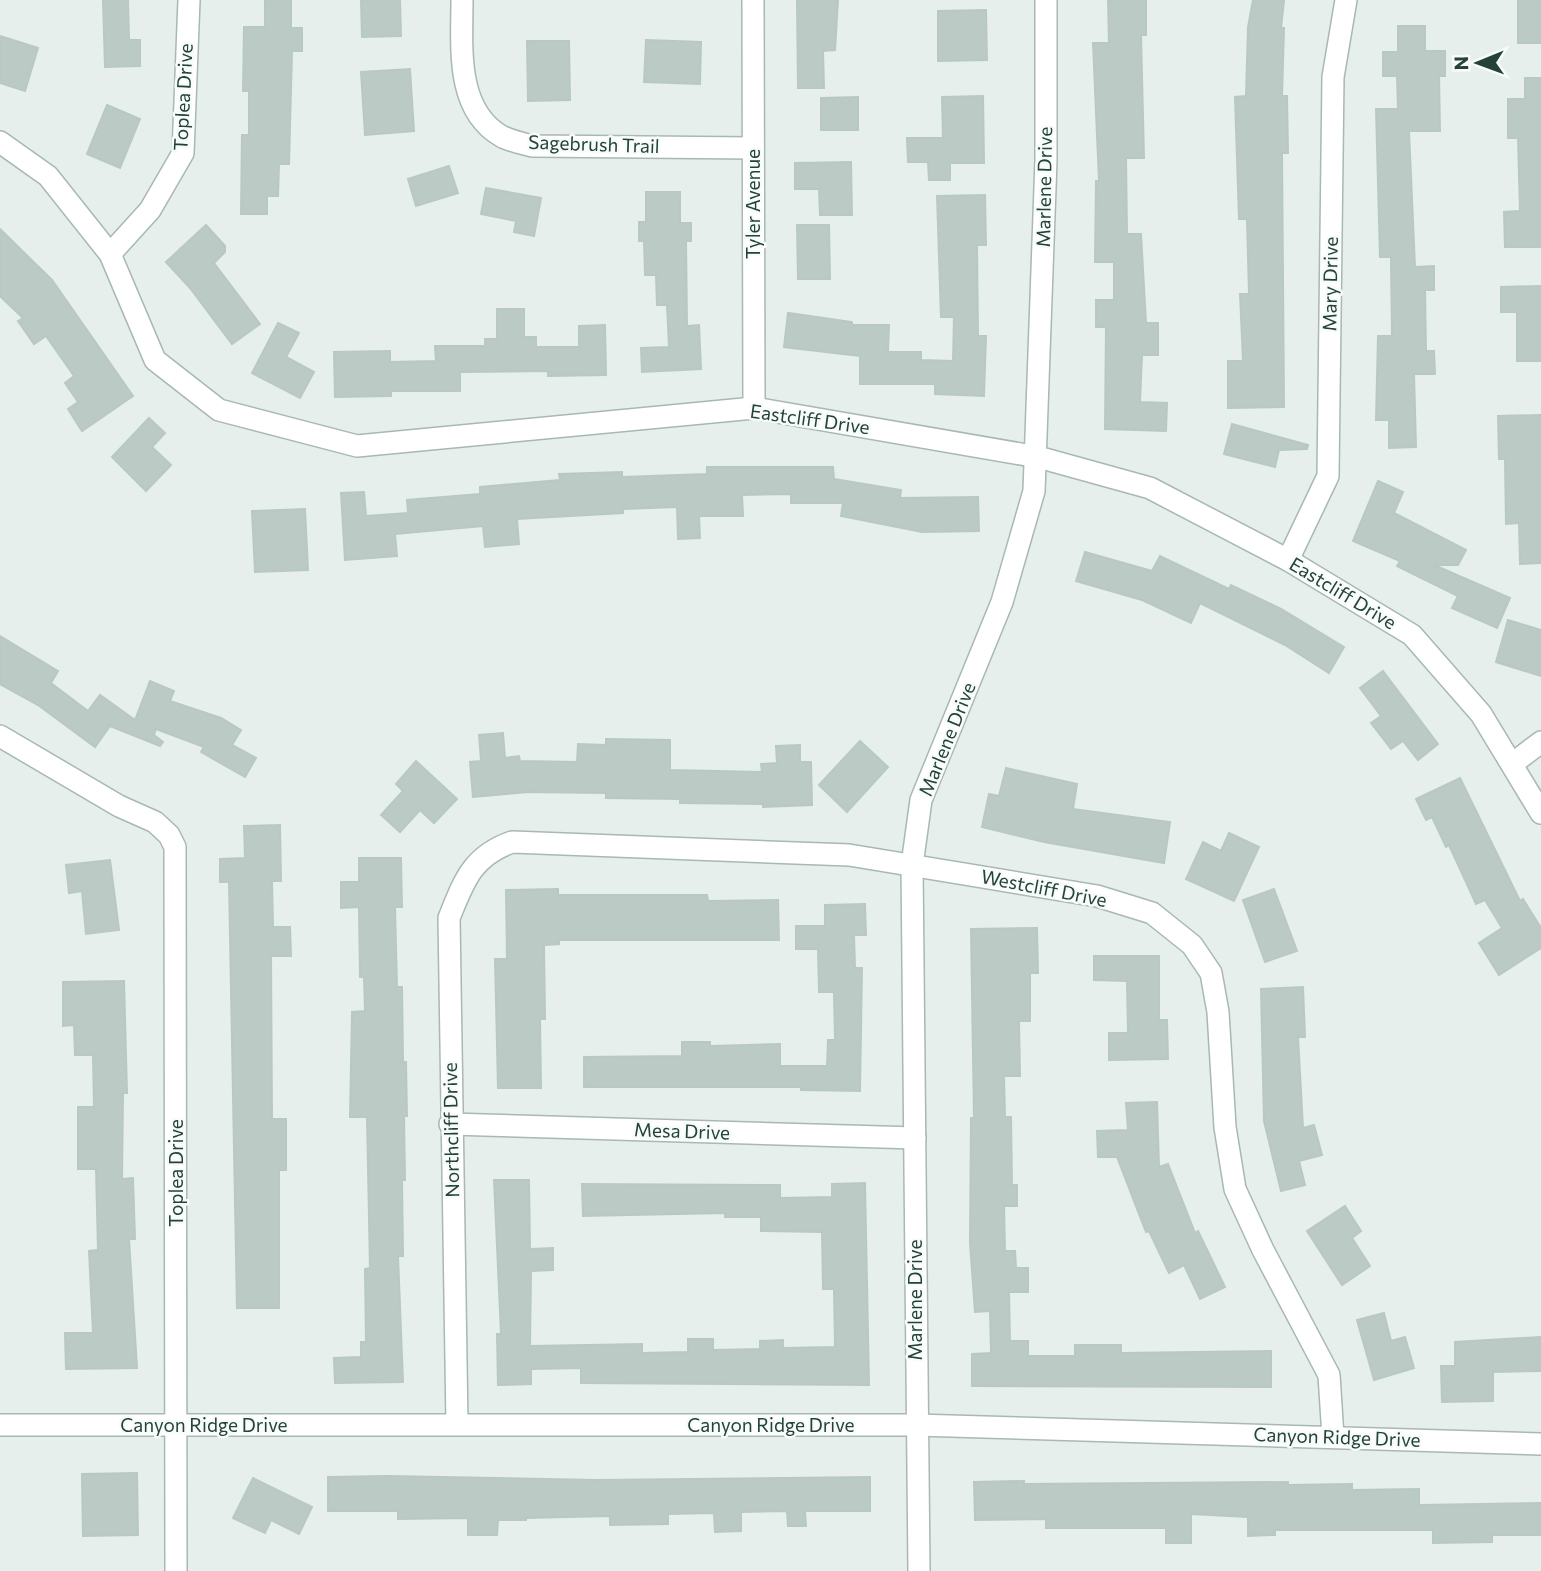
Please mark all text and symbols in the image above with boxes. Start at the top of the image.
north arrow [1443,28,1513,98]
street label: Toplea Drive [168,43,197,151]
text: N [1449,56,1472,71]
street label: Marlene Drive [1031,126,1056,248]
street label: Sagebrush Trail [528,130,660,157]
street label: Tyler Avenue [741,149,764,259]
street label: Mary Drive [1317,236,1342,332]
street label: Eastcliff Drive [749,399,871,438]
street label: Eastcliff Drive [1286,552,1401,634]
street label: Marlene Drive [913,678,980,799]
street label: Westcliff Drive [979,864,1109,911]
street label: Northcliff Drive [438,1062,463,1198]
street label: Mesa Drive [633,1117,731,1144]
street label: Toplea Drive [164,1119,187,1227]
street label: Marlene Drive [903,1240,926,1360]
street label: Canyon Ridge Drive [120,1413,288,1436]
street label: Canyon Ridge Drive [687,1413,855,1436]
street label: Canyon Ridge Drive [1253,1422,1421,1451]

